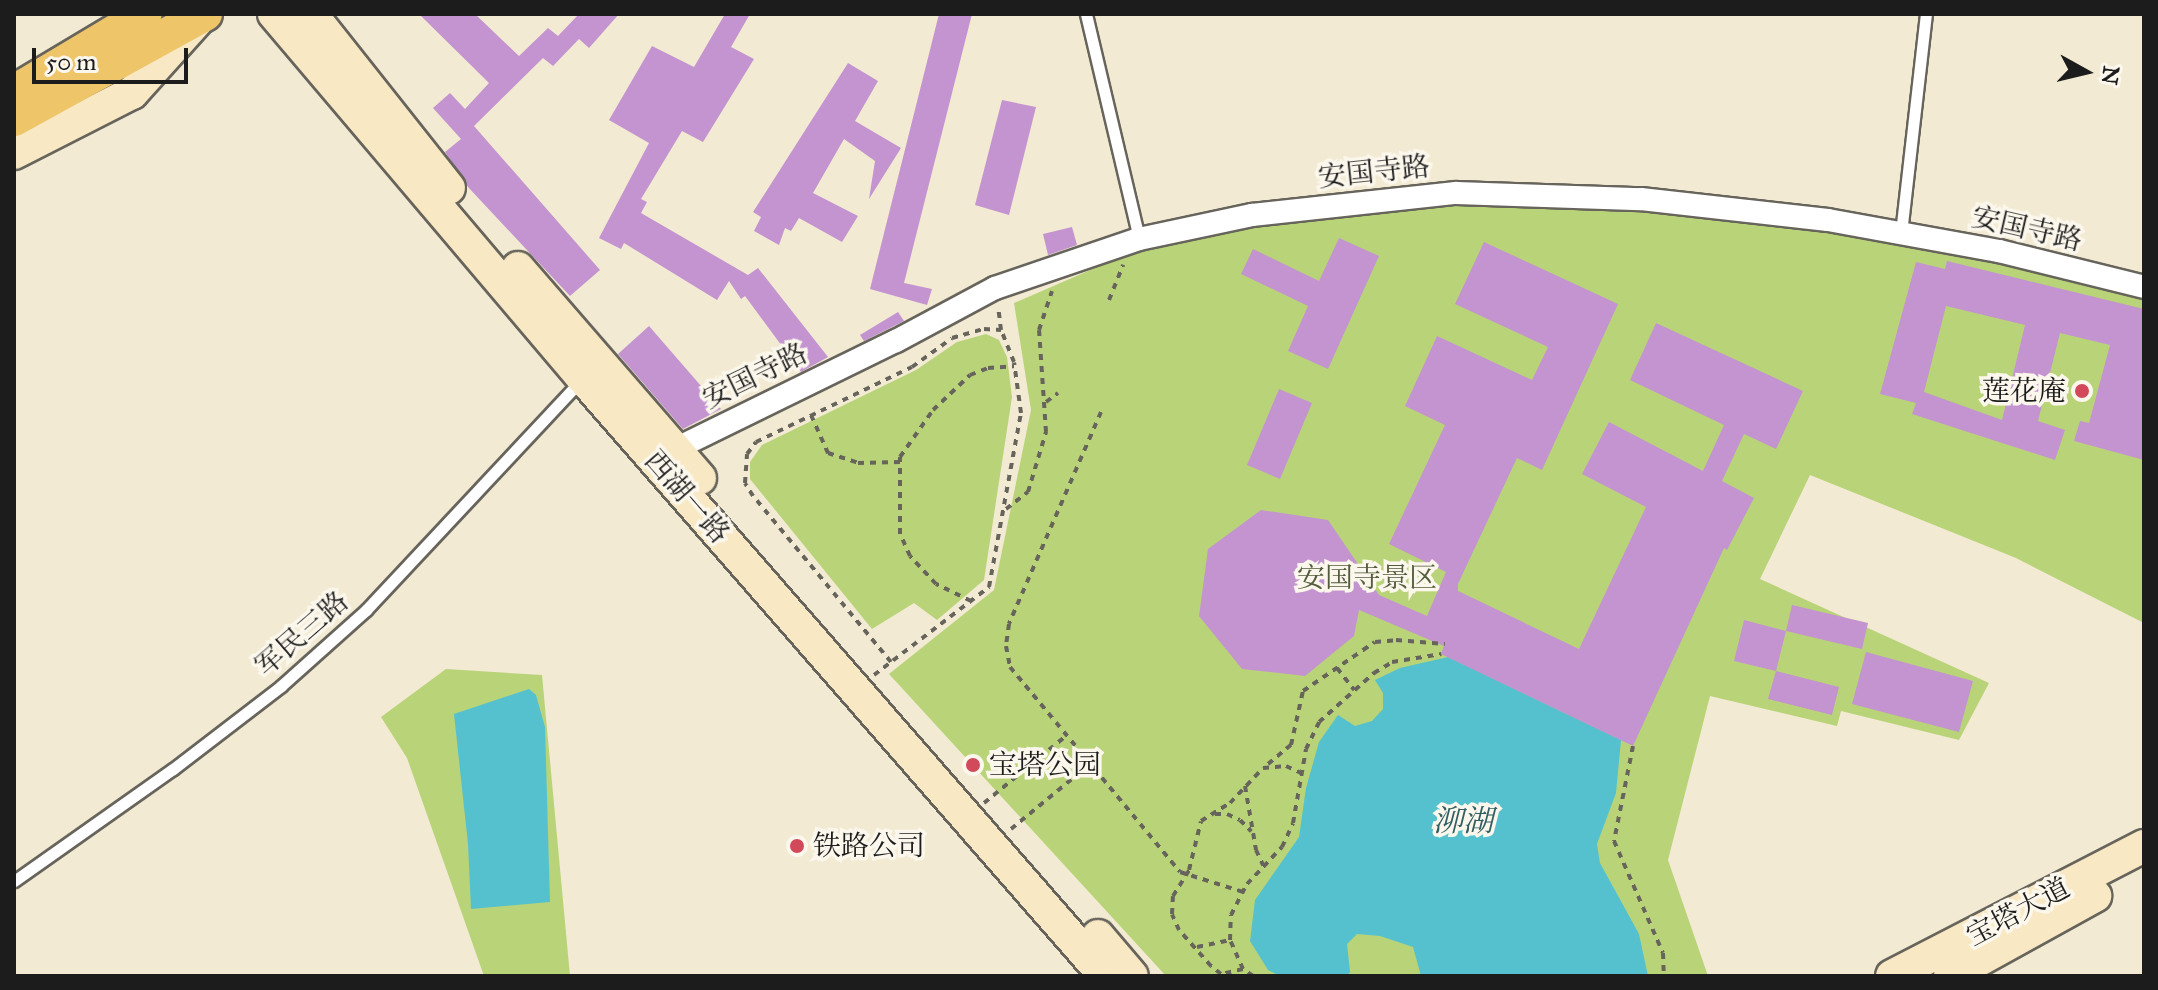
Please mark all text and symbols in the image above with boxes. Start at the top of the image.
scale bar [36,32,192,82]
north arrow [2046,32,2126,112]
text: 50 m [46,47,96,77]
text: N [2096,64,2125,87]
street label: 安国寺路 [1317,149,1431,195]
street label: 安国寺路 [1969,200,2085,258]
street label: 安国寺路 [697,336,813,416]
place label: 莲花庵 [1982,374,2066,408]
marker: 莲花庵 [2073,382,2091,400]
street label: 西湖一路 [638,444,736,550]
park label: 安国寺景区 [1297,561,1437,595]
street label: 军民三路 [249,585,355,683]
place label: 宝塔公园 [989,748,1101,782]
marker: 宝塔公园 [964,756,982,774]
water label: 泖湖 [1433,803,1493,839]
place label: 铁路公司 [813,829,925,863]
marker: 铁路公司 [788,837,806,855]
street label: 宝塔大道 [1961,871,2075,953]

